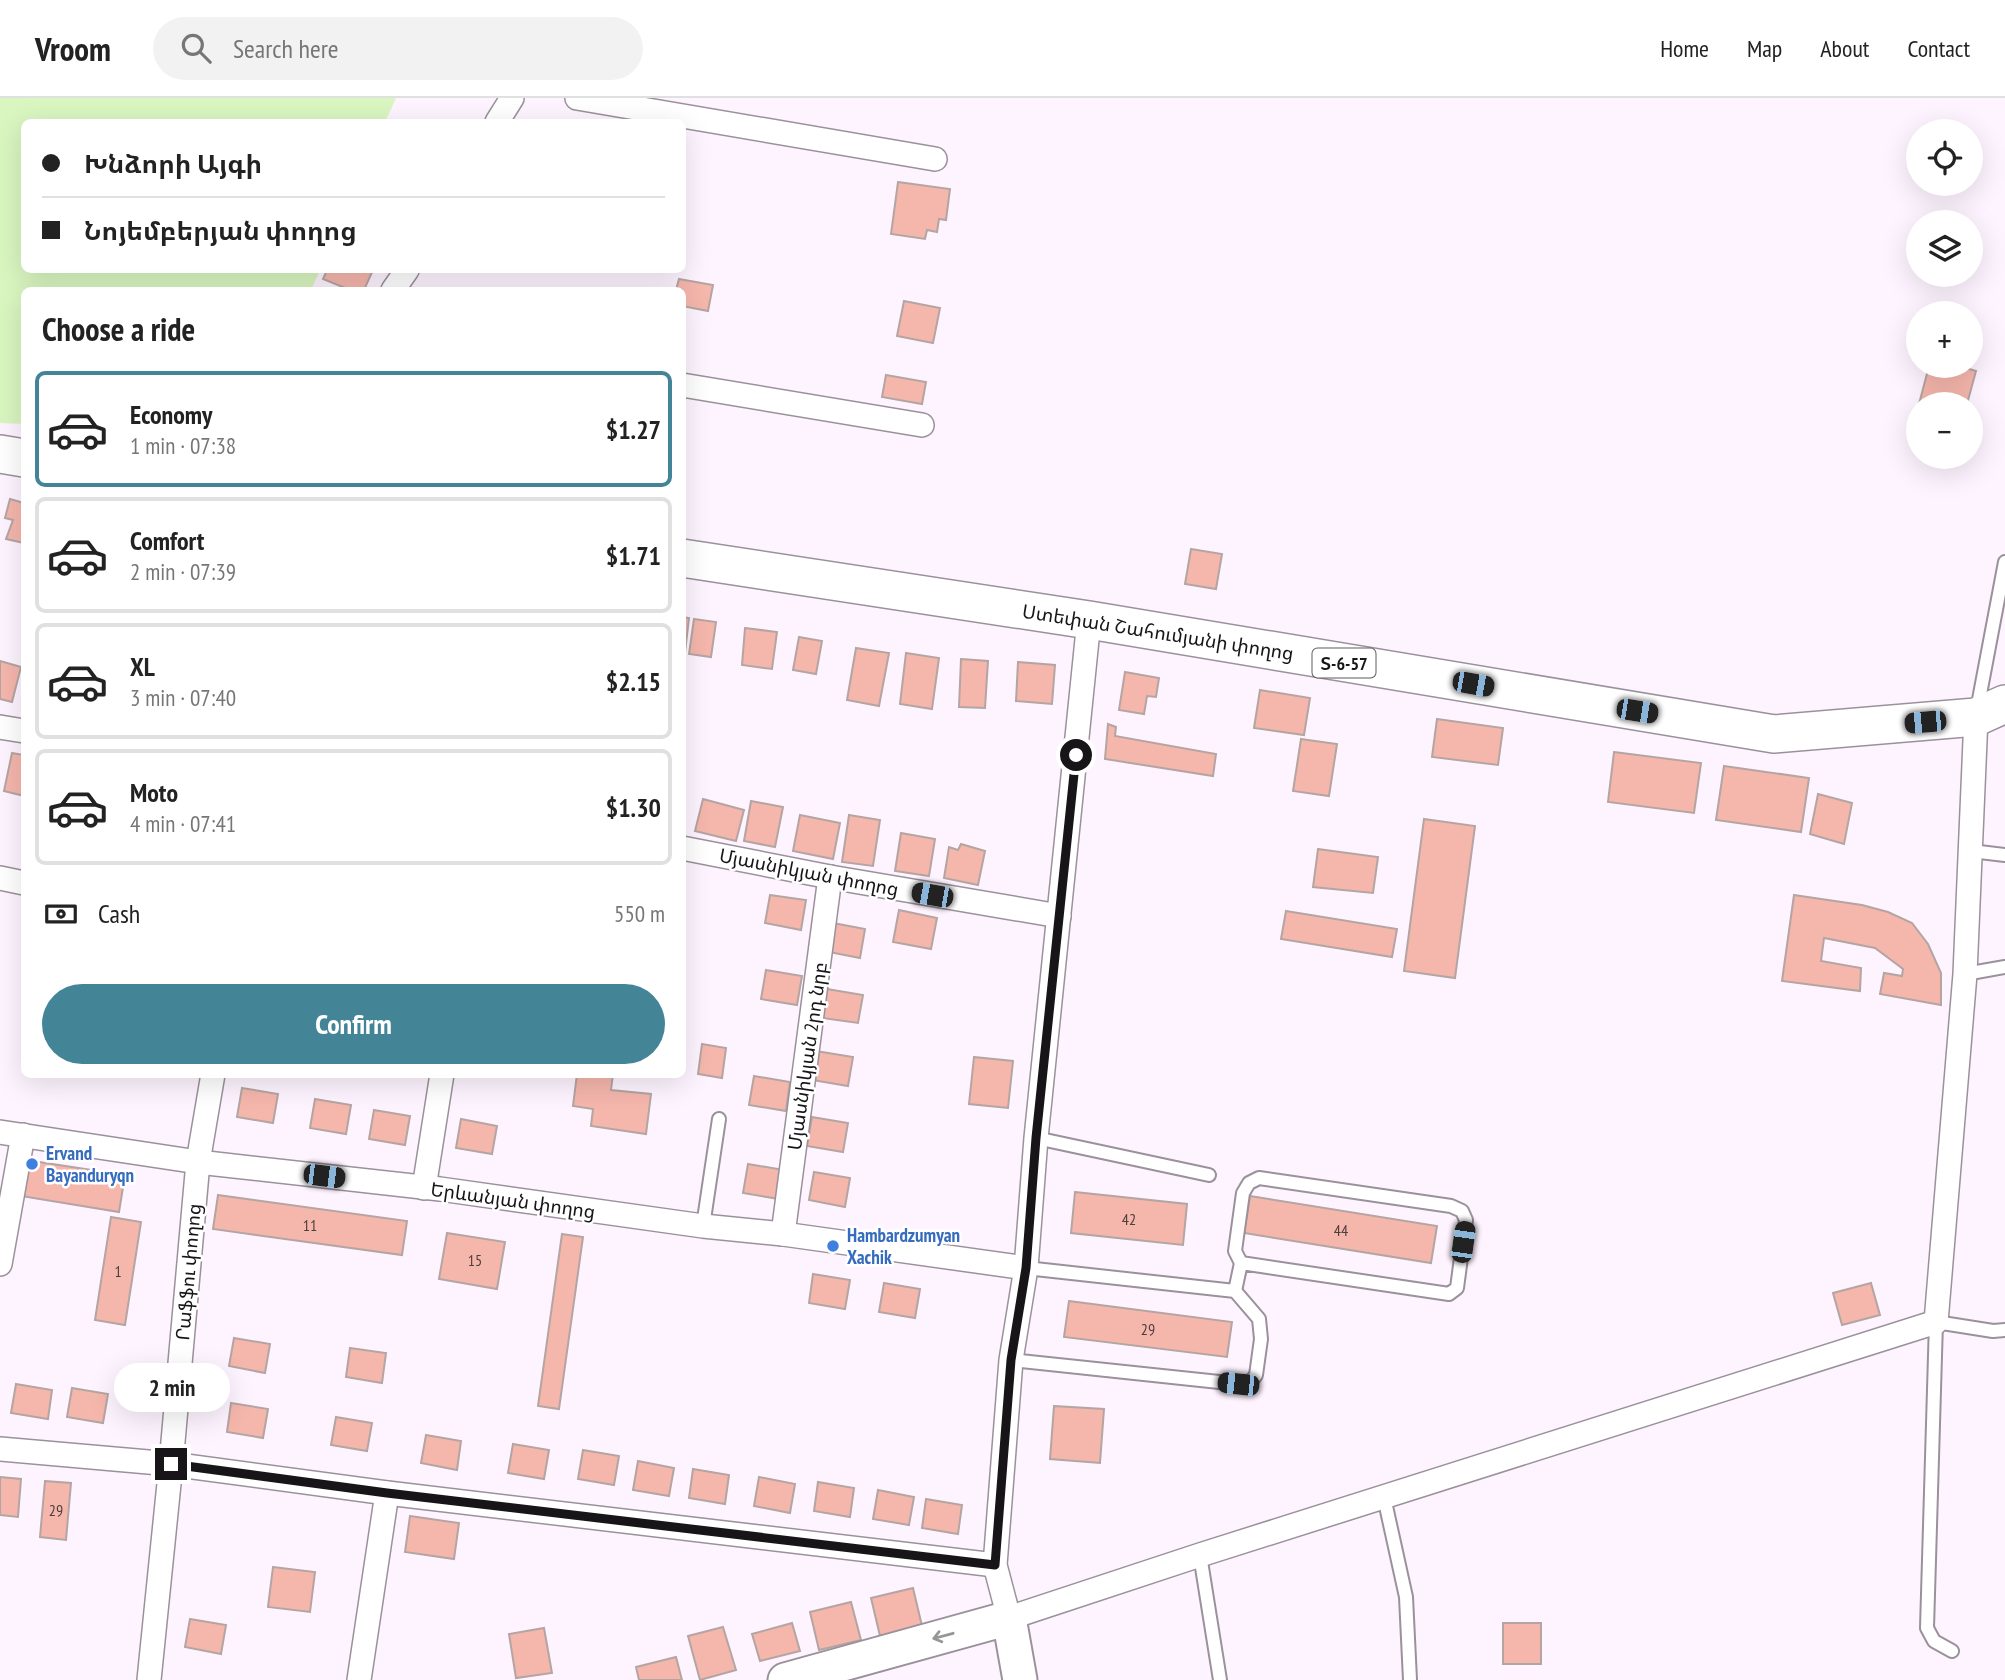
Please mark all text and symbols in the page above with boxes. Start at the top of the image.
search box [153,17,643,80]
text: Vroom [35,27,111,70]
icon: search [177,29,215,67]
text: Search here [233,32,339,65]
text: Home [1660,33,1709,64]
text: Map [1747,33,1782,64]
text: About [1820,33,1869,64]
text: Contact [1907,33,1970,64]
map controls [1906,119,1983,469]
button: locate [1906,119,1983,196]
text: Խնձորի Այգի [84,147,262,180]
button: layers [1906,210,1983,287]
text: Նոյեմբերյան փողոց [84,214,357,247]
button: + [1906,301,1983,378]
text: Choose a ride [42,308,195,350]
button: − [1906,392,1983,469]
icon: car [46,398,109,461]
text: Economy [130,398,212,431]
text: $1.27 [606,413,661,446]
text: 1 min · 07:38 [130,431,236,460]
icon: car [46,524,109,587]
text: Comfort [130,524,204,557]
text: $1.71 [606,539,661,572]
text: 2 min · 07:39 [130,557,236,586]
street label: Ստեփան Շահումյանի փողոց [1021,599,1295,665]
road number: Տ-6-57 [1312,648,1376,678]
icon: car [46,650,109,713]
text: XL [130,650,155,683]
text: $2.15 [606,665,661,698]
car [1451,670,1496,698]
text: 3 min · 07:40 [130,683,236,712]
car [1615,697,1660,725]
car [1904,710,1947,734]
route start [1060,739,1092,771]
icon: car [46,776,109,839]
text: Moto [130,776,178,809]
text: $1.30 [606,791,661,824]
text: 4 min · 07:41 [130,809,236,838]
street label: Մյասնիկյան փողոց [717,843,901,901]
car [910,881,955,909]
icon: cash [42,895,80,933]
text: Cash [98,897,140,930]
text: 550 m [614,899,665,928]
street label: Մյասնիկյան 2րդ նրբ [782,960,832,1152]
button: Confirm [42,984,665,1064]
place label: Ervand Bayanduryqn [46,1141,134,1187]
marker: Ervand Bayanduryqn [24,1156,40,1172]
car [302,1163,347,1189]
street label: Երևանյան փողոց [429,1177,597,1223]
street label: Րաֆֆու փողոց [170,1202,206,1342]
house number: 42 [1122,1209,1136,1229]
house number: 11 [303,1215,317,1235]
house number: 44 [1334,1220,1348,1240]
car [1450,1220,1477,1264]
place label: Hambardzumyan Xachik [847,1223,960,1269]
marker: Hambardzumyan Xachik [825,1238,841,1254]
house number: 15 [468,1250,482,1270]
house number: 1 [114,1261,122,1281]
house number: 29 [1141,1319,1155,1339]
callout: 2 min [113,1362,229,1412]
car [1217,1371,1260,1397]
text: 2 min [149,1373,195,1402]
route end [155,1448,187,1480]
house number: 29 [49,1500,63,1520]
one-way arrow [932,1631,954,1644]

